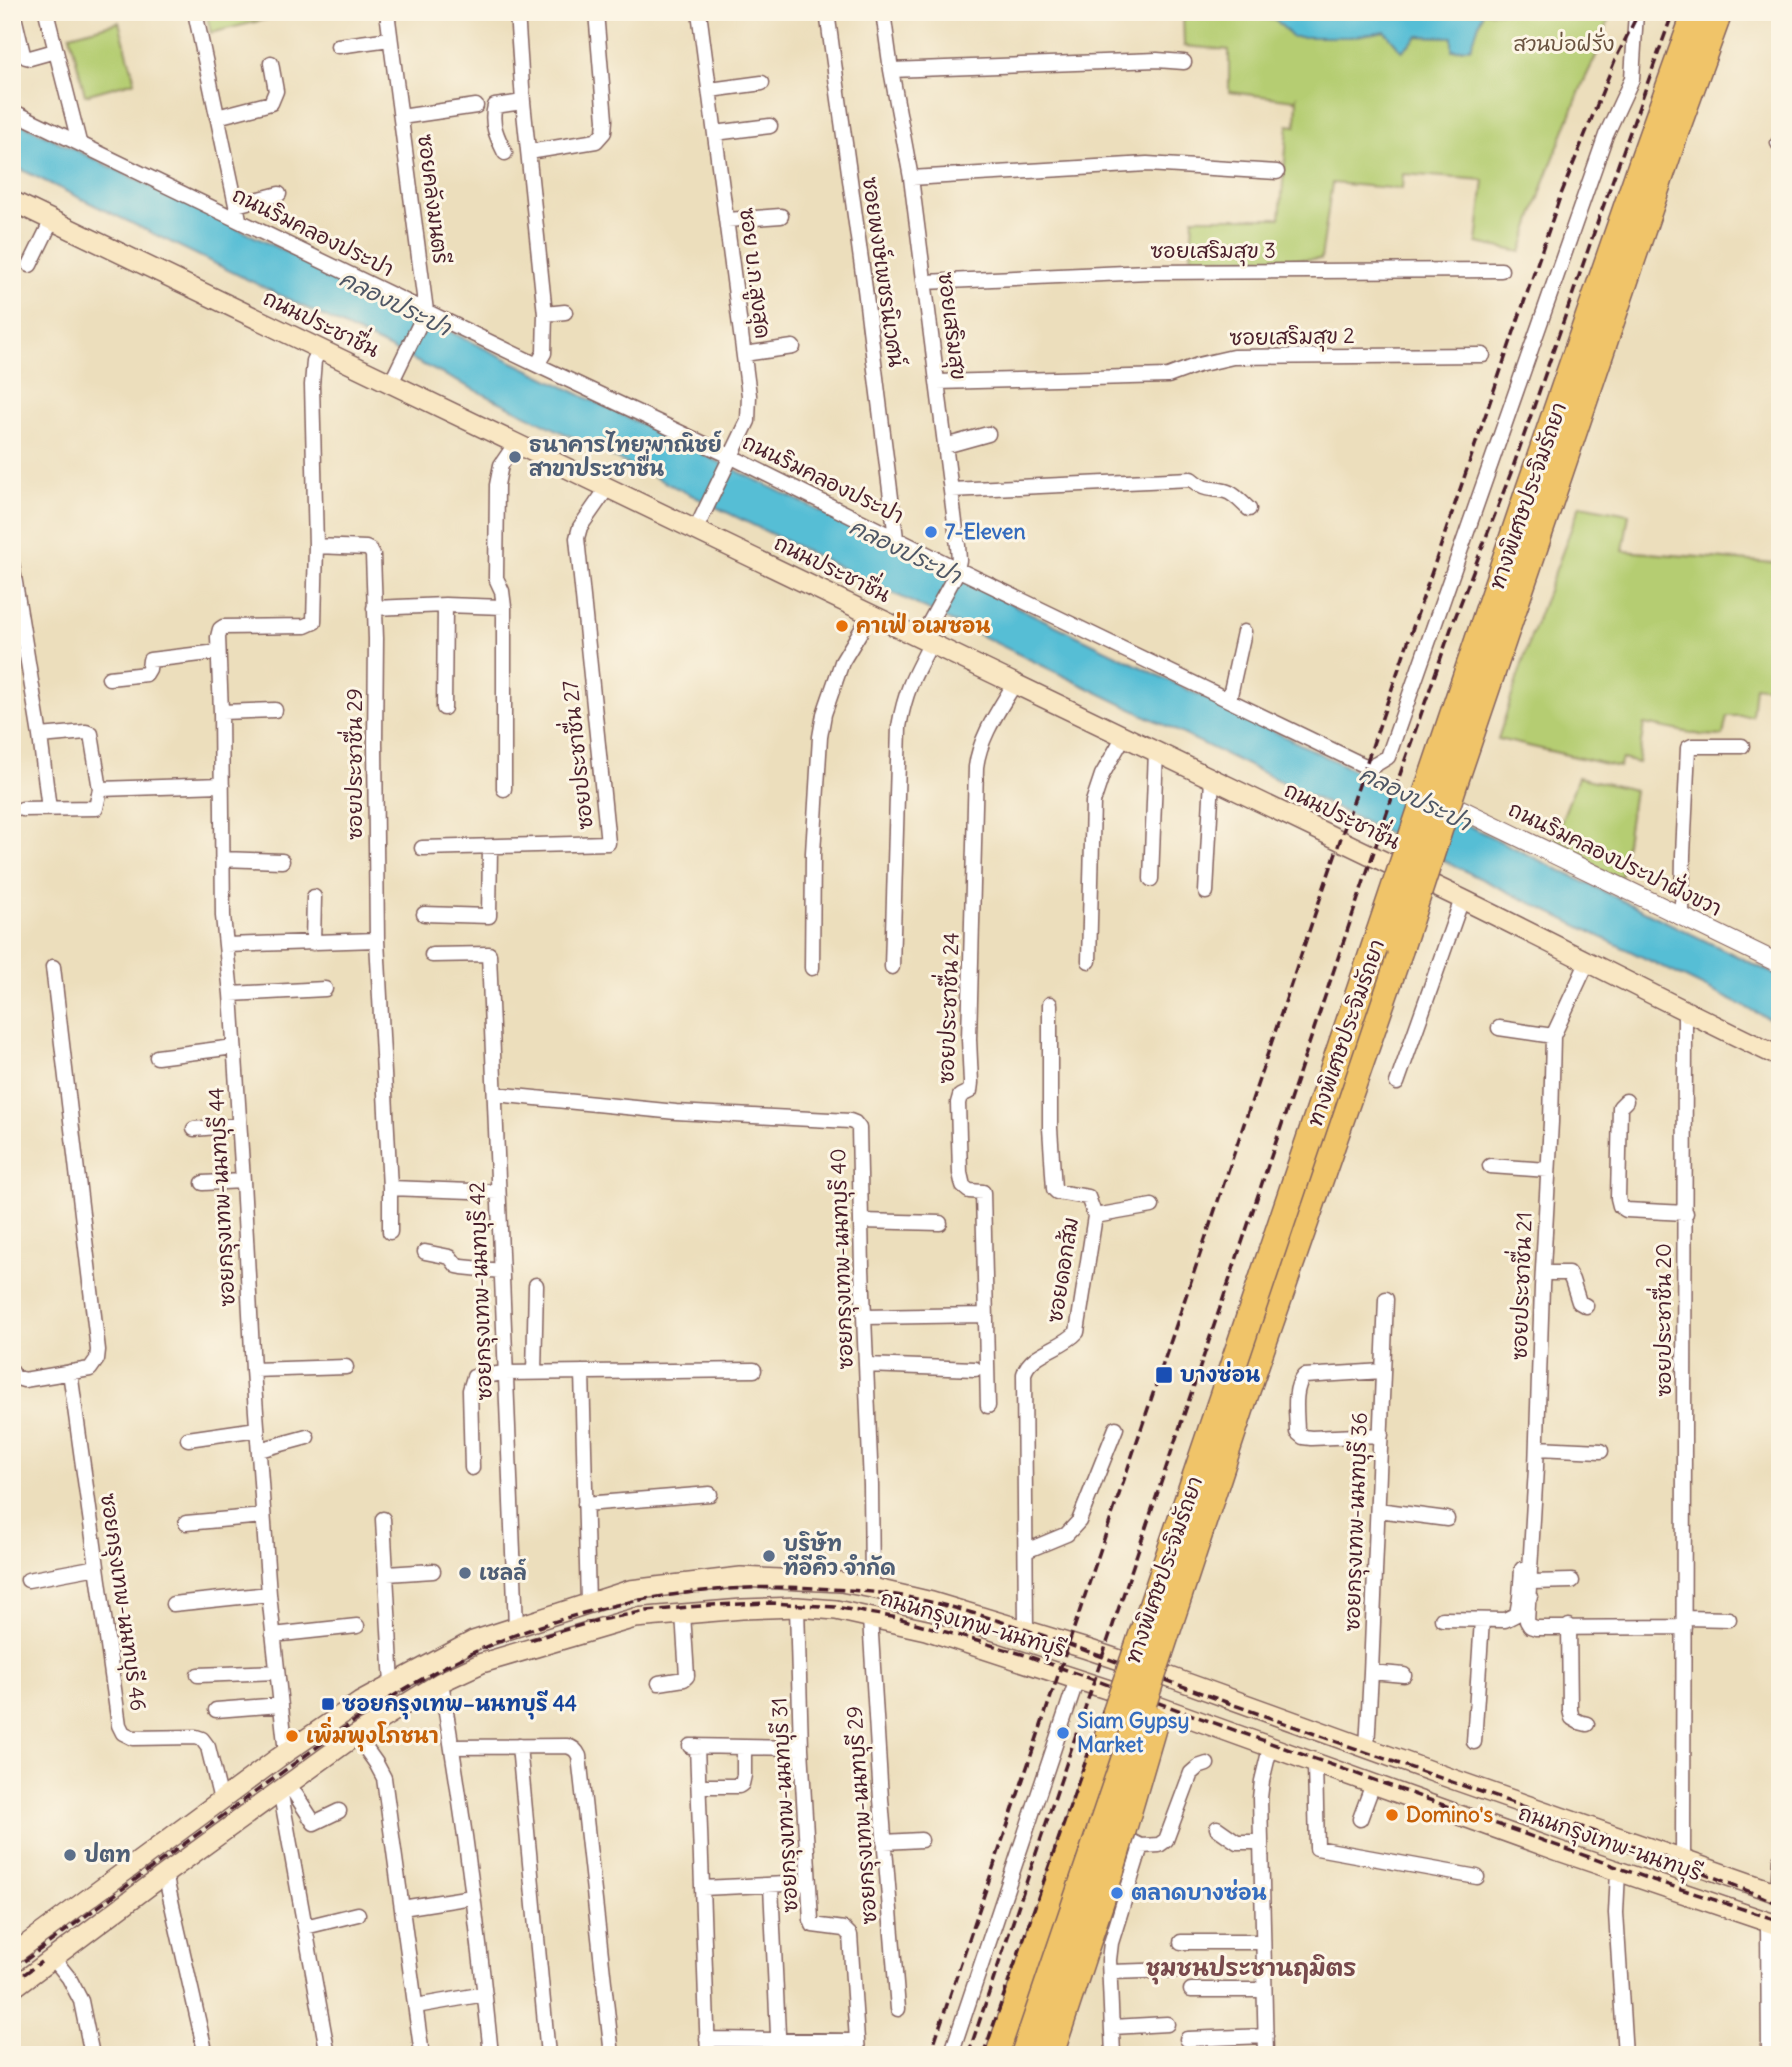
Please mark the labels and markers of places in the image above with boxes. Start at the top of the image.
place label: ธนาคารไทยพาณิชย์ สาขาประชาชื่น [529,430,722,482]
marker: ธนาคารไทยพาณิชย์ สาขาประชาชื่น [507,449,523,465]
place label: 7-Eleven [945,518,1026,545]
marker: 7-Eleven [923,524,939,540]
place label: คาเฟ่ อเมซอน [856,611,991,639]
marker: คาเฟ่ อเมซอน [834,618,850,634]
place label: บางซ่อน [1180,1360,1260,1388]
marker: บางซ่อน [1154,1365,1174,1385]
place label: บริษัท ทีอีคิว จำกัด [783,1530,896,1581]
marker: บริษัท ทีอีคิว จำกัด [761,1548,777,1564]
place label: เชลล์ [479,1558,527,1586]
marker: เชลล์ [457,1565,473,1581]
place label: ซอยกรุงเทพ–นนทบุรี 44 [342,1690,577,1720]
marker: ซอยกรุงเทพ–นนทบุรี 44 [320,1696,336,1712]
place label: Siam Gypsy Market [1077,1707,1189,1758]
place label: เพิ่มพุงโภชนา [306,1716,439,1752]
marker: Siam Gypsy Market [1055,1725,1071,1741]
marker: เพิ่มพุงโภชนา [284,1728,300,1744]
place label: Domino's [1406,1801,1493,1828]
marker: Domino's [1384,1807,1400,1823]
place label: ปตท [84,1841,131,1868]
marker: ปตท [62,1847,78,1863]
place label: ตลาดบางซ่อน [1131,1878,1267,1906]
marker: ตลาดบางซ่อน [1109,1885,1125,1901]

